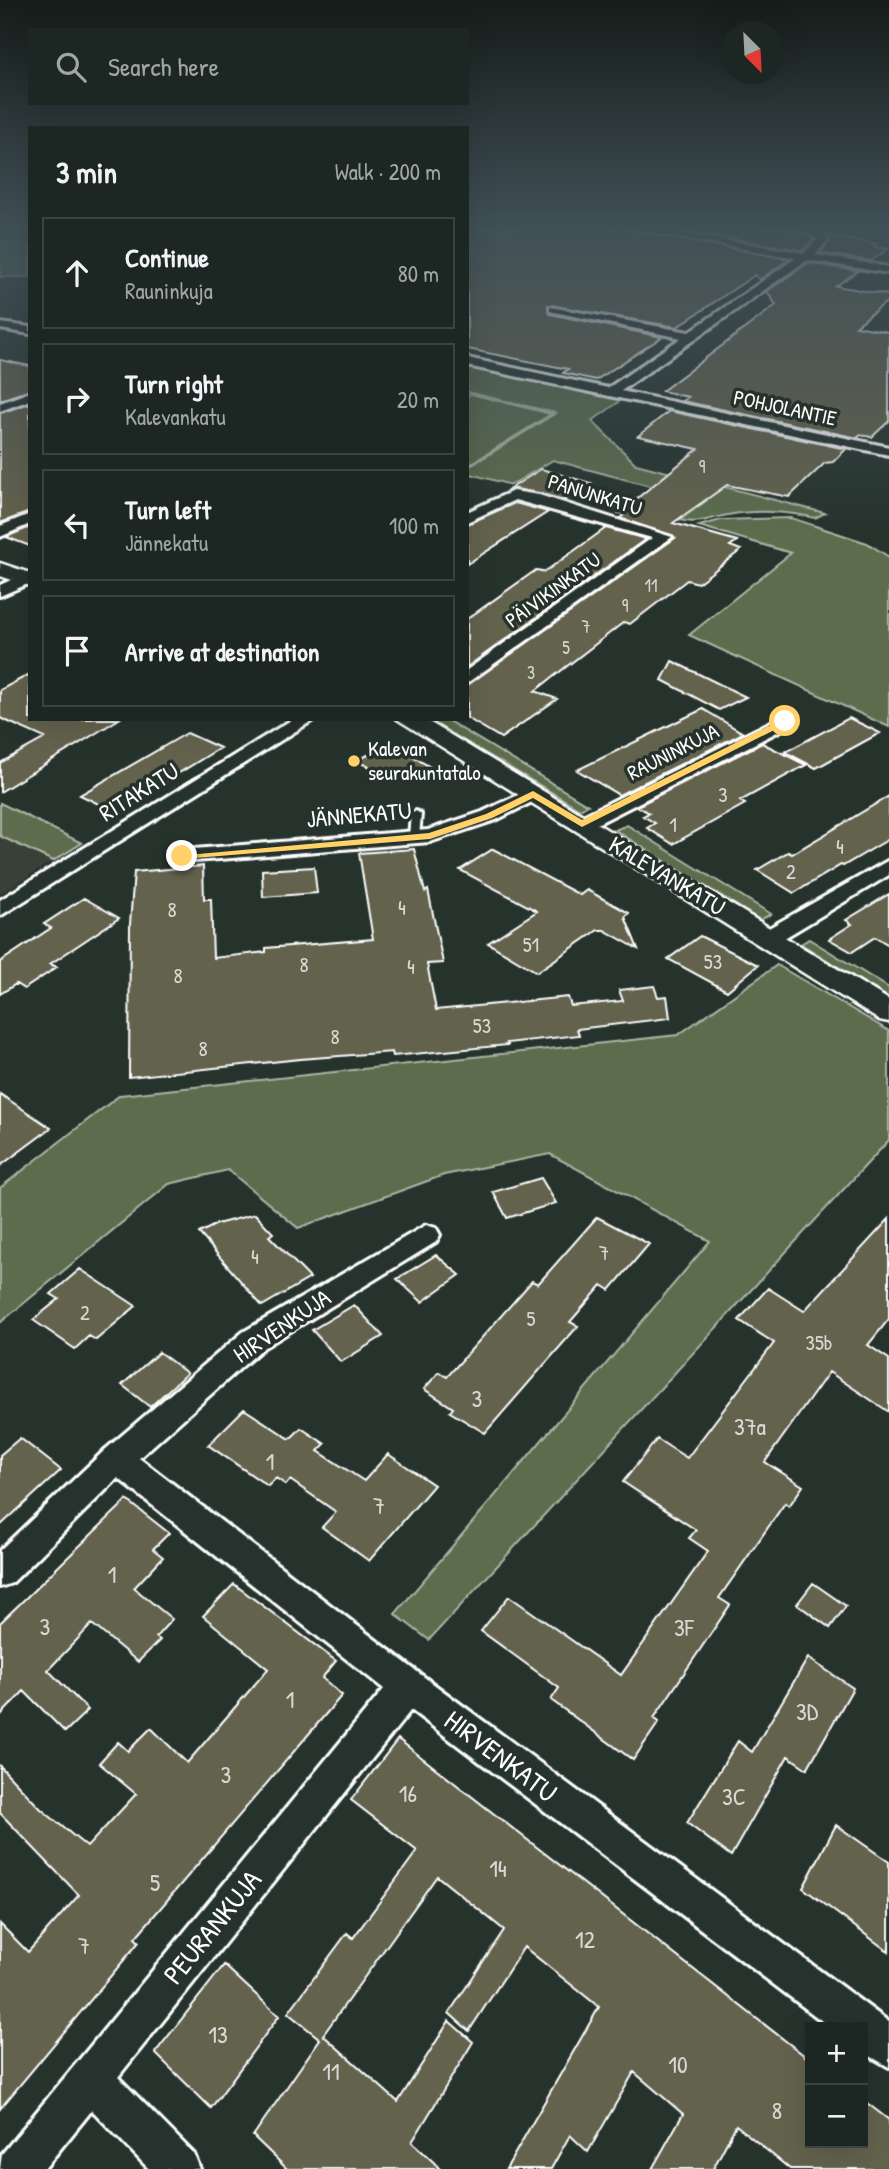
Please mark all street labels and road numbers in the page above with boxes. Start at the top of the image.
street label: POHJOLANTIE [731,382,839,433]
street label: PANUNKATU [545,466,646,523]
street label: PÄIVIKINKATU [499,545,606,634]
street label: RAUNINKUJA [622,716,724,787]
street label: RITAKATU [93,754,184,828]
street label: JÄNNEKATU [305,793,413,835]
street label: KALEVANKATU [603,828,732,922]
street label: HIRVENKUJA [226,1281,337,1369]
street label: HIRVENKATU [437,1701,565,1811]
street label: PEURANKUJA [154,1862,270,1992]

